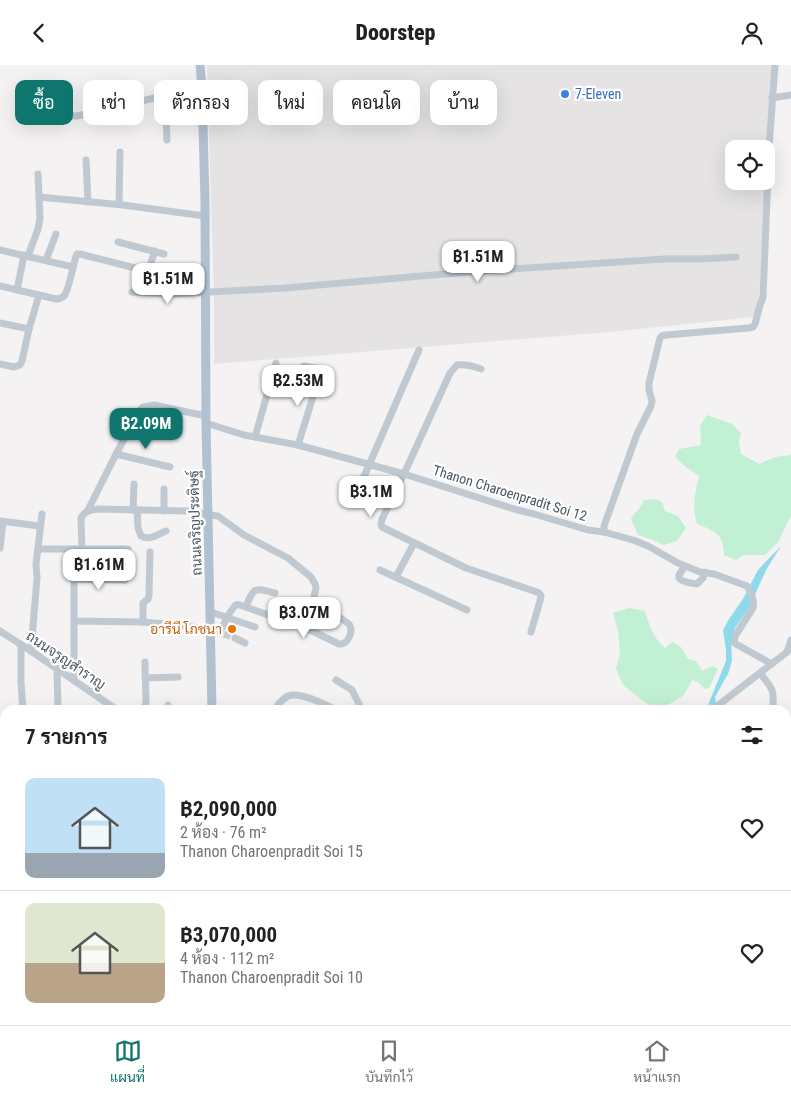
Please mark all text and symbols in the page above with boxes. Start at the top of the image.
icon: back [25,19,53,47]
icon: person [738,19,766,47]
text: Doorstep [356,20,435,45]
chip: ซื้อ [15,80,73,125]
chip: เช่า [83,80,144,125]
chip: ตัวกรอง [154,80,248,125]
chip: ใหม่ [258,80,323,125]
chip: คอนโด [333,80,420,125]
chip: บ้าน [430,80,497,125]
place label: 7-Eleven [575,86,621,102]
marker: 7-Eleven [559,88,571,100]
map controls [725,140,775,190]
button: locate [725,140,775,190]
pin: ฿1.51M [437,241,519,283]
text: ฿1.51M [453,247,503,266]
pin: ฿1.51M [127,263,209,305]
text: ฿1.51M [143,269,193,288]
pin: ฿2.53M [257,365,339,407]
text: ฿2.53M [273,371,323,390]
pin: ฿2.09M [105,407,187,450]
text: ฿2.09M [121,414,171,433]
street label: Thanon Charoenpradit Soi 12 [431,462,589,524]
street label: ถนนเจริญประดิษฐ์ [184,470,206,576]
pin: ฿3.1M [336,475,406,518]
text: ฿3.1M [350,482,392,501]
pin: ฿1.61M [58,549,140,591]
text: ฿1.61M [74,555,124,574]
pin: ฿3.07M [263,597,345,639]
text: ฿3.07M [279,603,329,622]
place label: อารีนี โภชนา [150,620,222,637]
marker: อารีนี โภชนา [226,623,238,635]
street label: ถนนจรูญสำราญ [22,628,109,694]
icon: filters [738,721,766,749]
text: 7 รายการ [25,725,108,749]
text: ฿2,090,000 [180,797,277,821]
icon: home [65,798,125,858]
icon: heart [738,814,766,842]
text: 2 ห้อง · 76 m² [180,823,266,842]
text: Thanon Charoenpradit Soi 15 [180,842,363,861]
icon: home [65,923,125,983]
text: ฿3,070,000 [180,923,277,947]
icon: heart [738,939,766,967]
text: 4 ห้อง · 112 m² [180,949,274,968]
text: Thanon Charoenpradit Soi 10 [180,968,363,987]
tab: แผนที่ [110,1037,145,1085]
tab: บันทึกไว้ [365,1037,413,1085]
tab: หน้าแรก [633,1037,681,1085]

